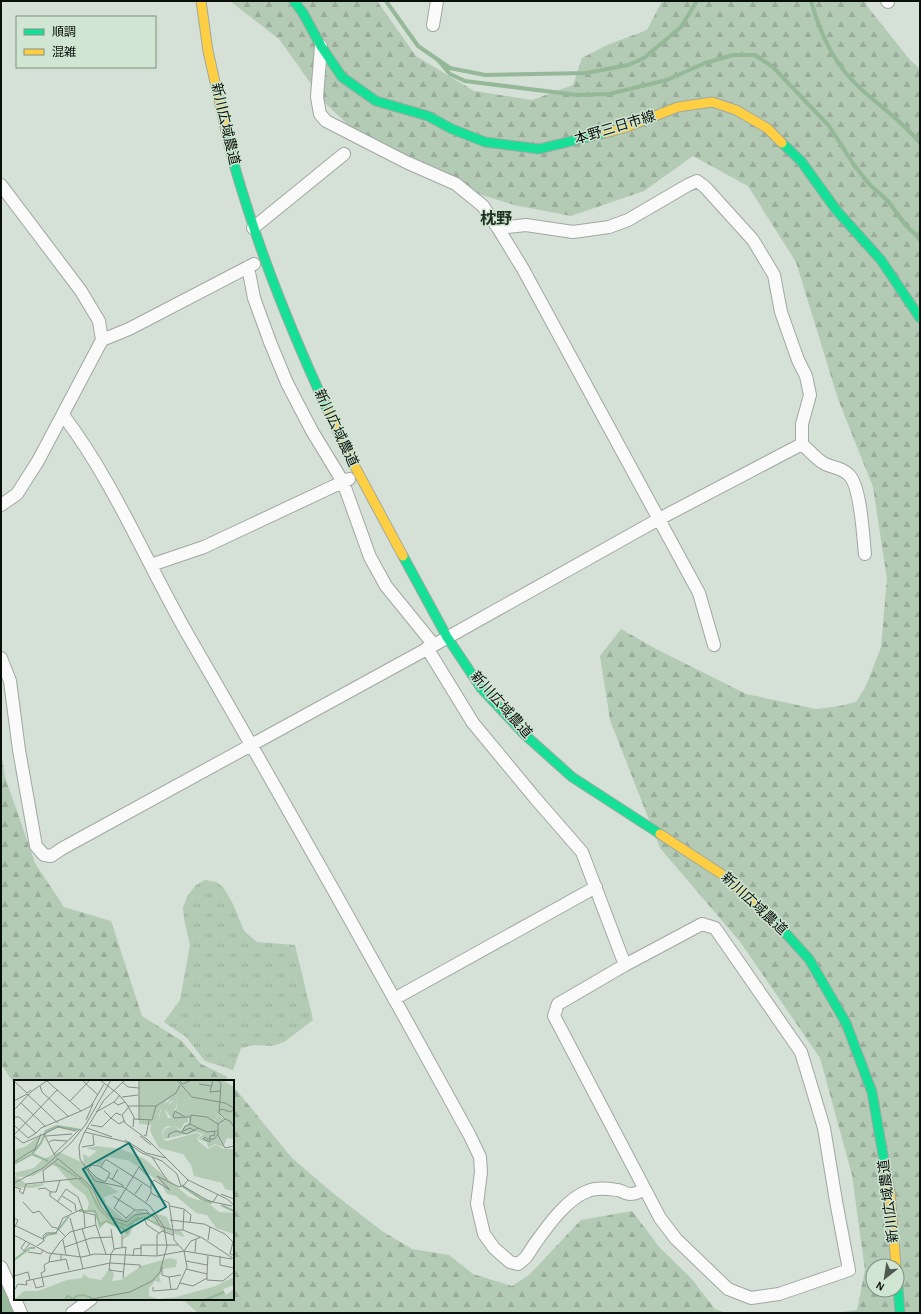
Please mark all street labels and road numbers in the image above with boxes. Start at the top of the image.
street label: 新川広域農道 [209,81,242,166]
street label: 本野三日市線 [572,108,657,147]
street label: 新川広域農道 [312,387,361,469]
street label: 新川広域農道 [468,668,535,741]
street label: 新川広域農道 [719,870,790,938]
street label: 新川広域農道 [876,1158,901,1244]

